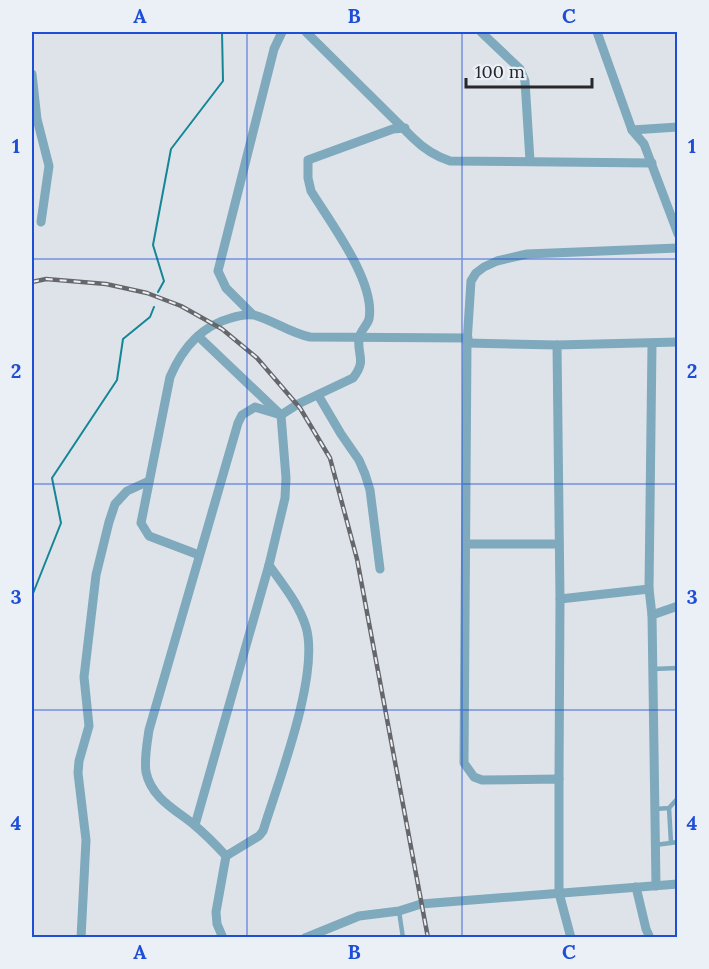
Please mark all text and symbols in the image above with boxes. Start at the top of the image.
text: A [133,3,147,28]
text: B [347,3,361,28]
text: C [562,3,576,28]
scale bar [466,51,592,89]
text: 100 m [475,60,525,83]
text: 1 [12,133,20,158]
text: 1 [688,133,696,158]
text: 2 [11,358,21,383]
text: 2 [687,358,697,383]
text: 3 [10,584,22,609]
text: 3 [686,584,698,609]
text: 4 [11,810,22,835]
text: 4 [687,810,698,835]
text: A [133,939,147,964]
text: B [347,939,361,964]
text: C [562,939,576,964]

